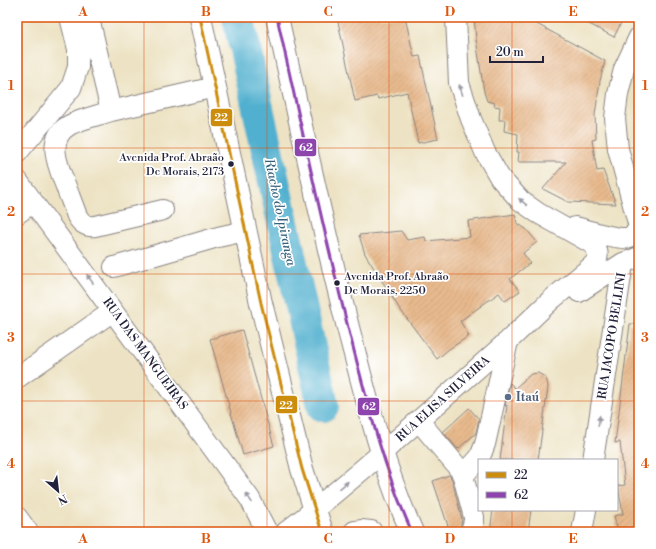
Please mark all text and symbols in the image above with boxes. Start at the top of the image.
text: A [77,4,88,20]
text: B [201,4,211,20]
text: C [323,4,333,20]
text: D [445,4,455,20]
text: E [568,4,578,20]
scale bar [490,38,543,64]
text: 20 m [496,45,524,60]
text: 1 [8,78,15,94]
text: 1 [642,78,649,94]
one-way arrow [458,83,464,95]
line badge: 22 [210,108,233,127]
text: 22 [214,111,228,125]
line badge: 62 [294,138,317,157]
text: 62 [299,141,313,155]
place label: Avenida Prof. Abraão De Morais, 2173 [118,151,224,179]
water label: Riacho do Ipiranga [261,156,299,268]
marker: Avenida Prof. Abraão De Morais, 2173 [226,159,236,169]
one-way arrow [518,197,528,206]
text: 2 [7,204,15,220]
text: 2 [641,204,649,220]
place label: Avenida Prof. Abraão De Morais, 2250 [343,270,449,298]
street label: RUA JACOPO BELLINI [595,271,629,400]
one-way arrow [86,274,94,285]
marker: Avenida Prof. Abraão De Morais, 2250 [332,278,342,288]
street label: RUA DAS MANGUEIRAS [99,295,191,413]
text: 3 [7,330,15,346]
text: 3 [641,330,649,346]
street label: RUA ELISA SILVEIRA [393,352,494,445]
place label: Itaú [516,390,540,405]
marker: Itaú [503,392,513,402]
line badge: 22 [275,395,298,414]
line badge: 62 [357,397,380,416]
text: 22 [279,399,293,413]
text: 62 [362,400,376,414]
one-way arrow [596,415,602,427]
text: 4 [7,456,16,472]
text: 4 [641,456,650,472]
legend [478,459,618,511]
text: 22 [514,468,528,483]
north arrow [38,471,78,511]
one-way arrow [339,481,350,490]
text: 62 [514,488,528,503]
text: N [55,491,69,507]
one-way arrow [245,492,253,503]
text: A [77,531,88,547]
text: B [201,531,211,547]
text: C [323,531,333,547]
text: D [445,531,455,547]
text: E [568,531,578,547]

